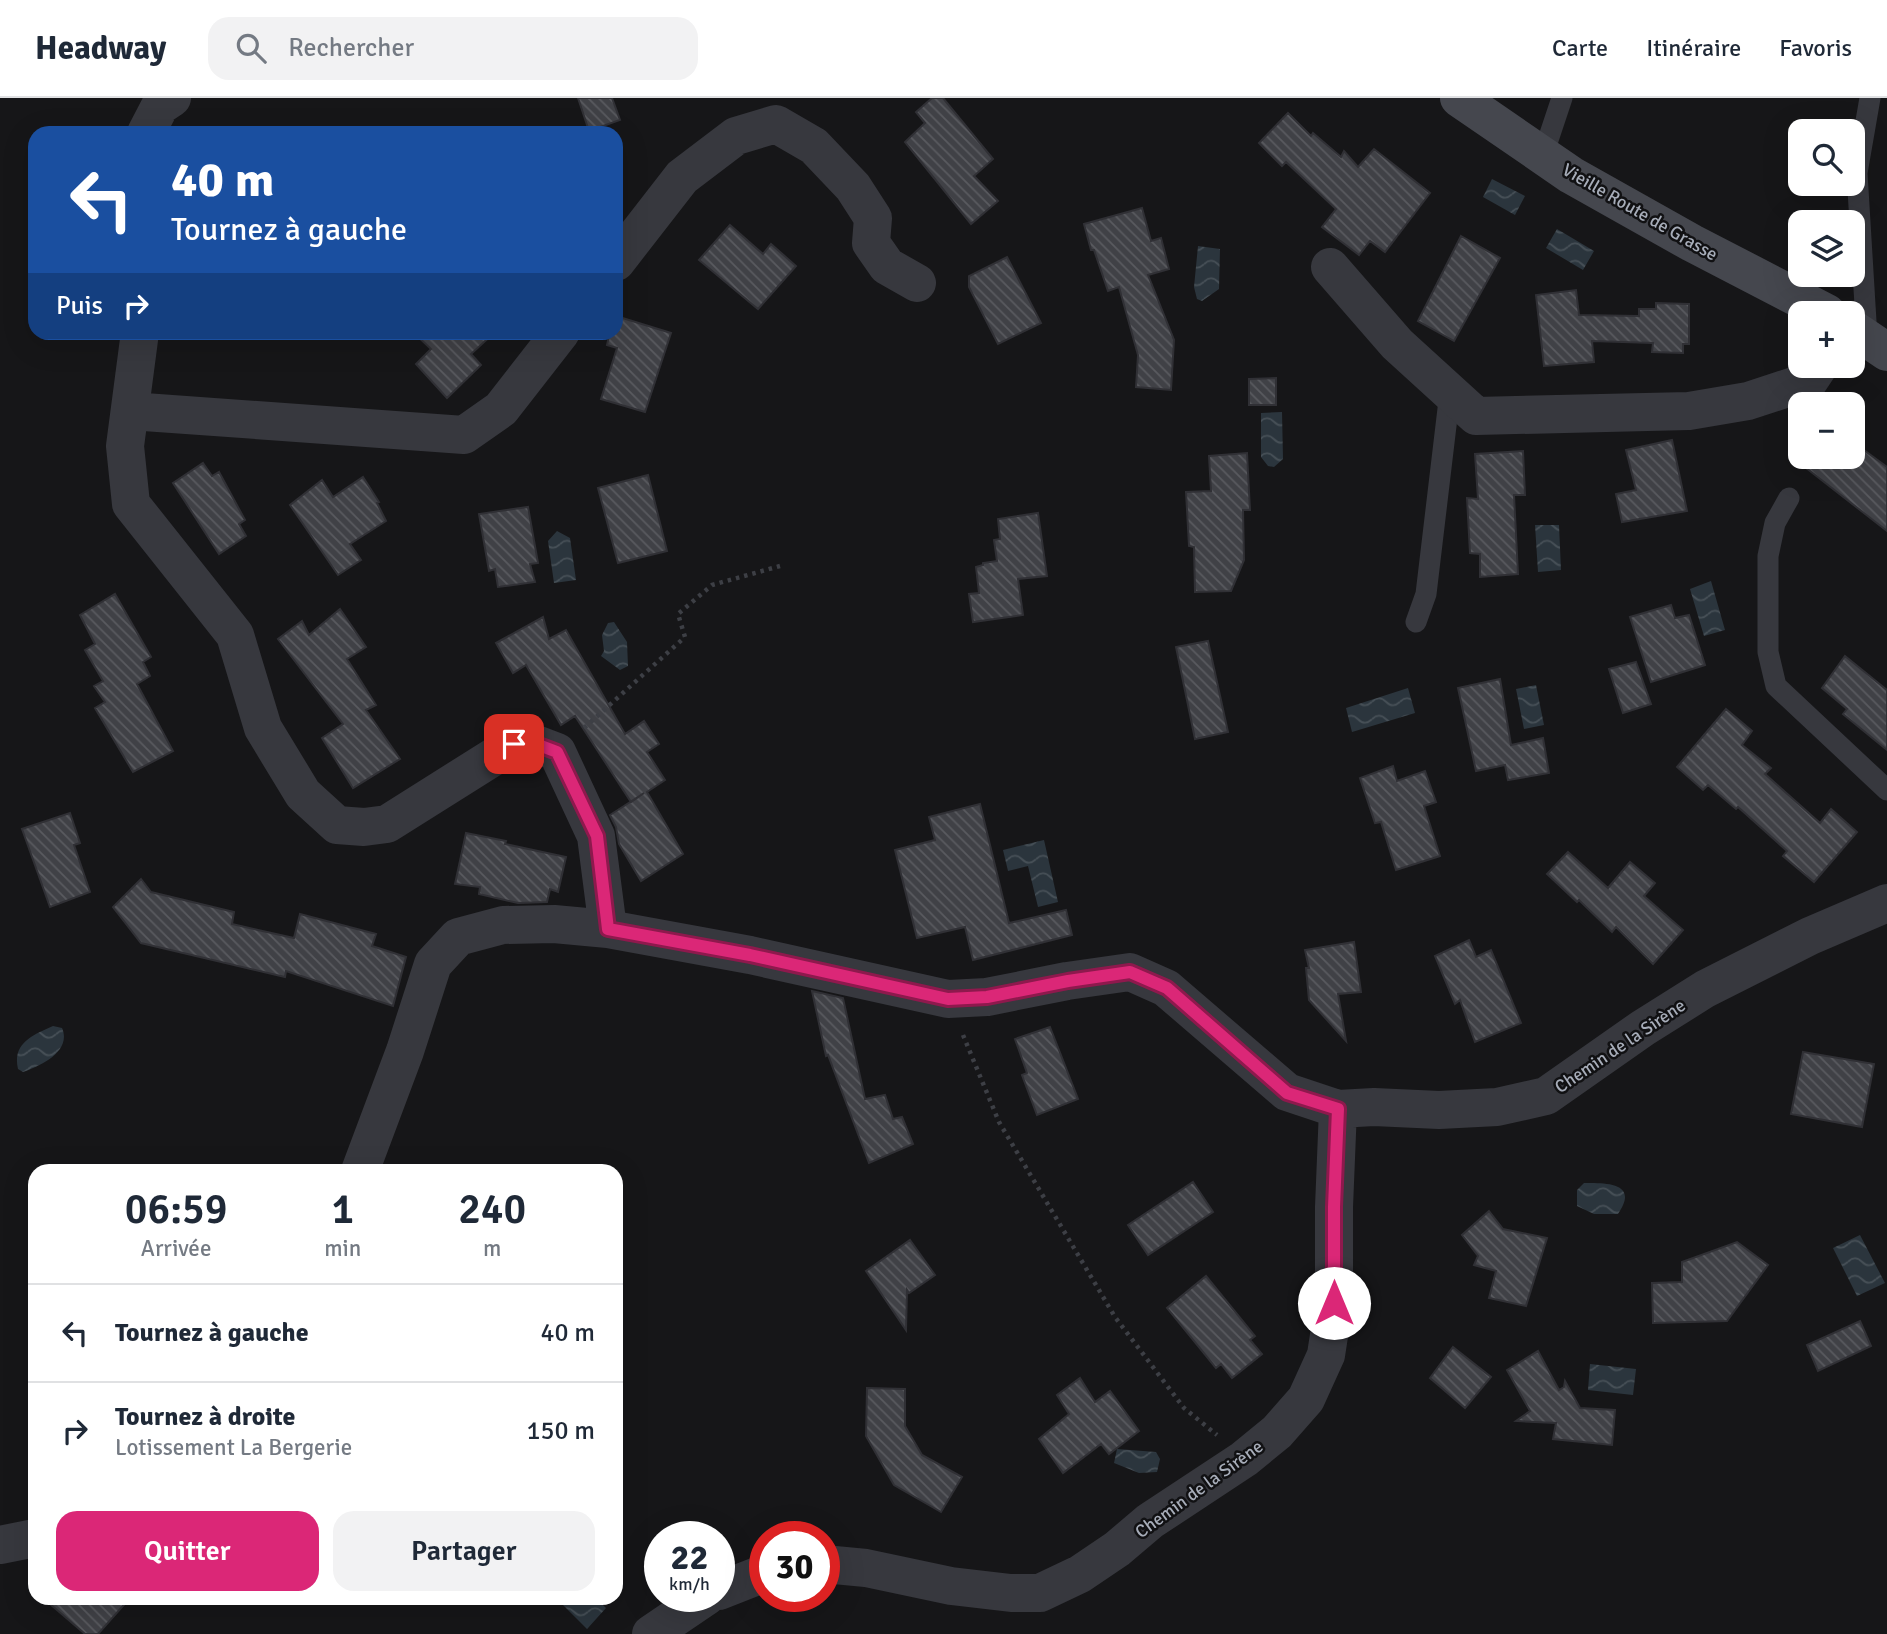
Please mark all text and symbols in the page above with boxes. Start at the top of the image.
search box [208,17,698,80]
text: Headway [35,28,166,69]
icon: search [232,29,270,67]
text: Rechercher [288,32,414,64]
text: Carte [1552,33,1608,63]
text: Itinéraire [1646,33,1741,63]
text: Favoris [1779,33,1852,63]
map controls [1788,119,1865,469]
button: search [1788,119,1865,196]
text: 40 m [171,150,274,210]
icon: left [56,154,147,245]
street label: Vieille Route de Grasse [1558,159,1722,265]
text: Tournez à gauche [171,210,407,249]
button: layers [1788,210,1865,287]
icon: right [117,287,155,325]
text: Puis [56,290,103,322]
button: + [1788,301,1865,378]
button: − [1788,392,1865,469]
pin [484,714,544,774]
icon: arrive [495,725,533,763]
street label: Chemin de la Sirène [1551,994,1689,1098]
text: 06:59 [125,1184,227,1235]
text: 1 [331,1184,354,1235]
text: 240 [458,1184,526,1235]
text: Arrivée [141,1234,211,1263]
text: min [324,1234,361,1263]
text: m [483,1234,501,1263]
position arrow [1297,1266,1371,1340]
icon: left [56,1314,94,1352]
text: Tournez à gauche [115,1317,309,1349]
text: 40 m [540,1317,595,1349]
text: Tournez à droite [115,1401,295,1433]
icon: right [56,1412,94,1450]
text: 150 m [526,1415,595,1447]
text: Lotissement La Bergerie [115,1433,352,1462]
street label: Chemin de la Sirène [1131,1435,1267,1543]
button: Quitter [56,1511,319,1591]
button: Partager [333,1511,595,1591]
speed limit sign: 30 [749,1521,840,1612]
text: 22 [671,1536,708,1579]
text: km/h [669,1573,710,1595]

